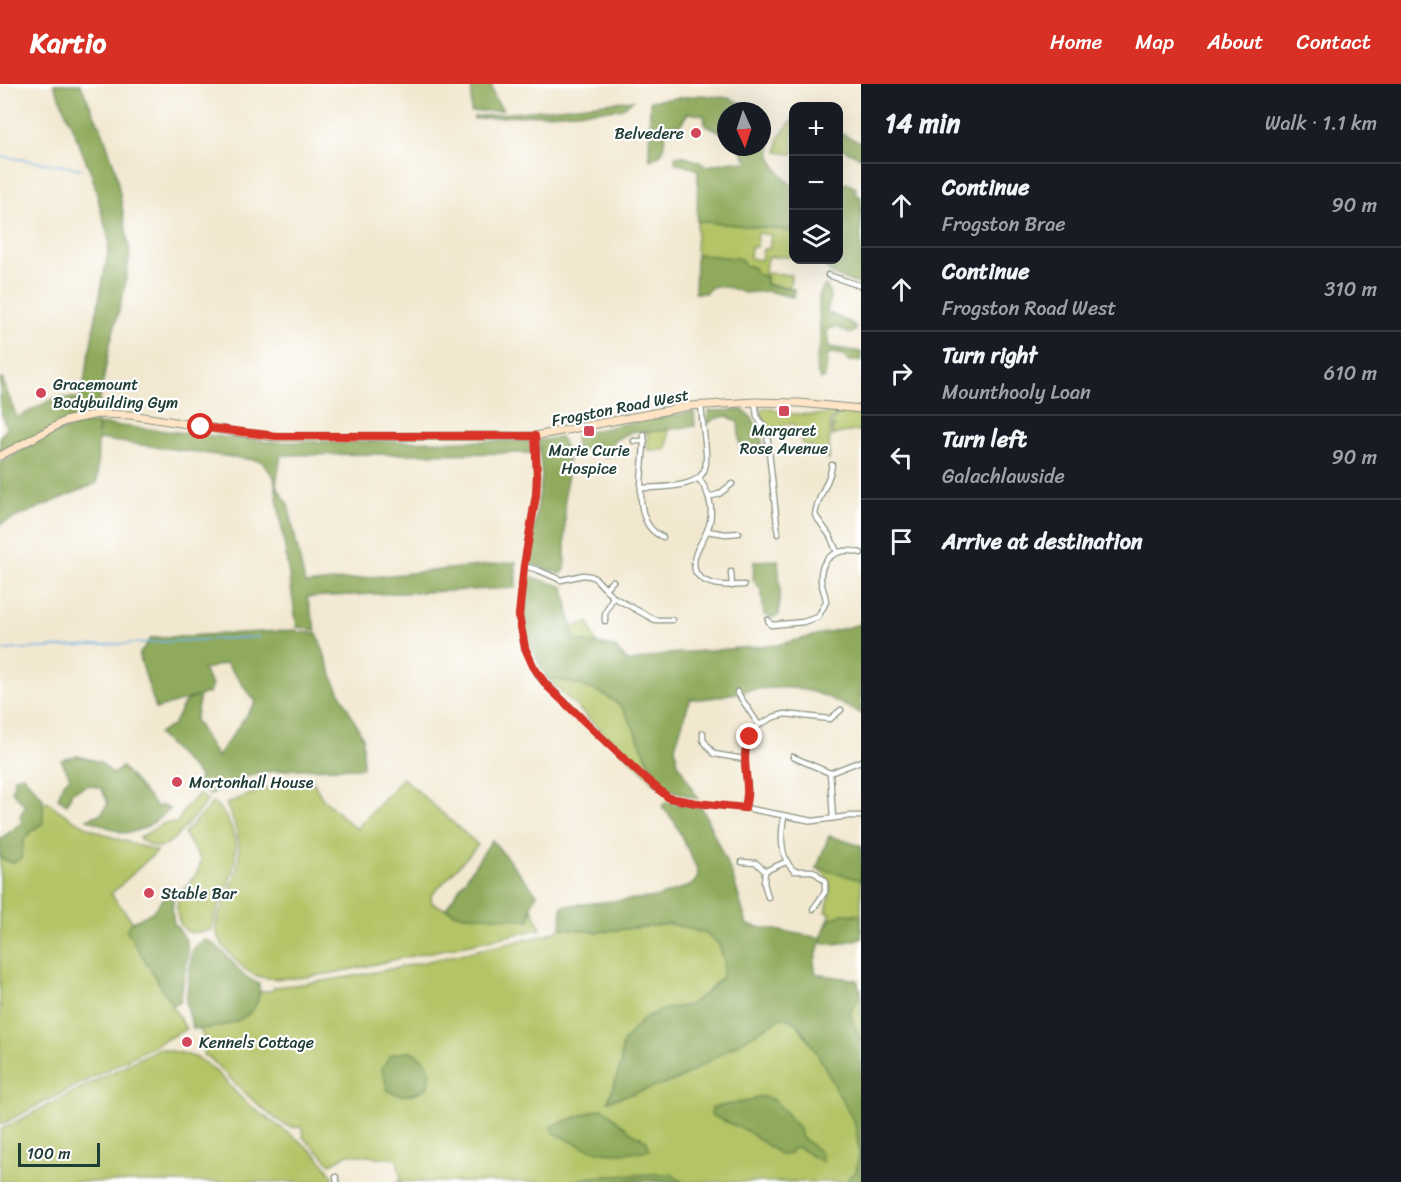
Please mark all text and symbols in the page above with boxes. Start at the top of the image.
text: Kartio [30,18,106,67]
text: Home [1050,23,1102,61]
text: Map [1135,23,1174,61]
text: About [1207,23,1264,61]
text: Contact [1297,23,1371,61]
text: 14 min [885,100,960,146]
north arrow [717,102,771,156]
map controls [789,102,843,264]
button: + [789,102,843,156]
text: Walk · 1.1 km [1265,106,1377,141]
place label: Belvedere [615,119,684,148]
marker: Belvedere [689,126,703,140]
button: − [789,156,843,210]
text: Continue [942,168,1030,207]
text: 90 m [1332,188,1377,223]
icon: ahead [885,189,918,222]
text: Frogston Brae [942,207,1066,242]
button: layers [789,210,843,264]
text: Continue [942,252,1030,291]
text: 310 m [1324,272,1377,307]
icon: ahead [885,273,918,306]
text: Frogston Road West [942,291,1116,326]
text: Turn right [942,336,1037,375]
text: 610 m [1324,356,1377,391]
icon: right [885,357,918,390]
place label: Gracemount Bodybuilding Gym [53,370,178,417]
text: Mounthooly Loan [942,375,1091,410]
street label: Frogston Road West [549,380,691,435]
marker: Gracemount Bodybuilding Gym [34,386,48,400]
marker: Margaret Rose Avenue [777,404,791,418]
route start [187,413,213,439]
place label: Margaret Rose Avenue [740,416,828,463]
text: Turn left [942,420,1027,459]
marker: Marie Curie Hospice [582,424,596,438]
place label: Marie Curie Hospice [548,436,630,483]
text: 90 m [1332,440,1377,475]
icon: left [885,441,918,474]
text: Galachlawside [942,459,1065,494]
text: Arrive at destination [942,522,1143,561]
icon: arrive [885,525,918,558]
route end [736,723,762,749]
place label: Mortonhall House [189,768,314,797]
marker: Mortonhall House [170,775,184,789]
place label: Stable Bar [161,879,238,908]
marker: Stable Bar [142,886,156,900]
place label: Kennels Cottage [199,1028,314,1057]
marker: Kennels Cottage [180,1035,194,1049]
text: 100 m [27,1139,71,1168]
scale bar [18,1140,100,1168]

